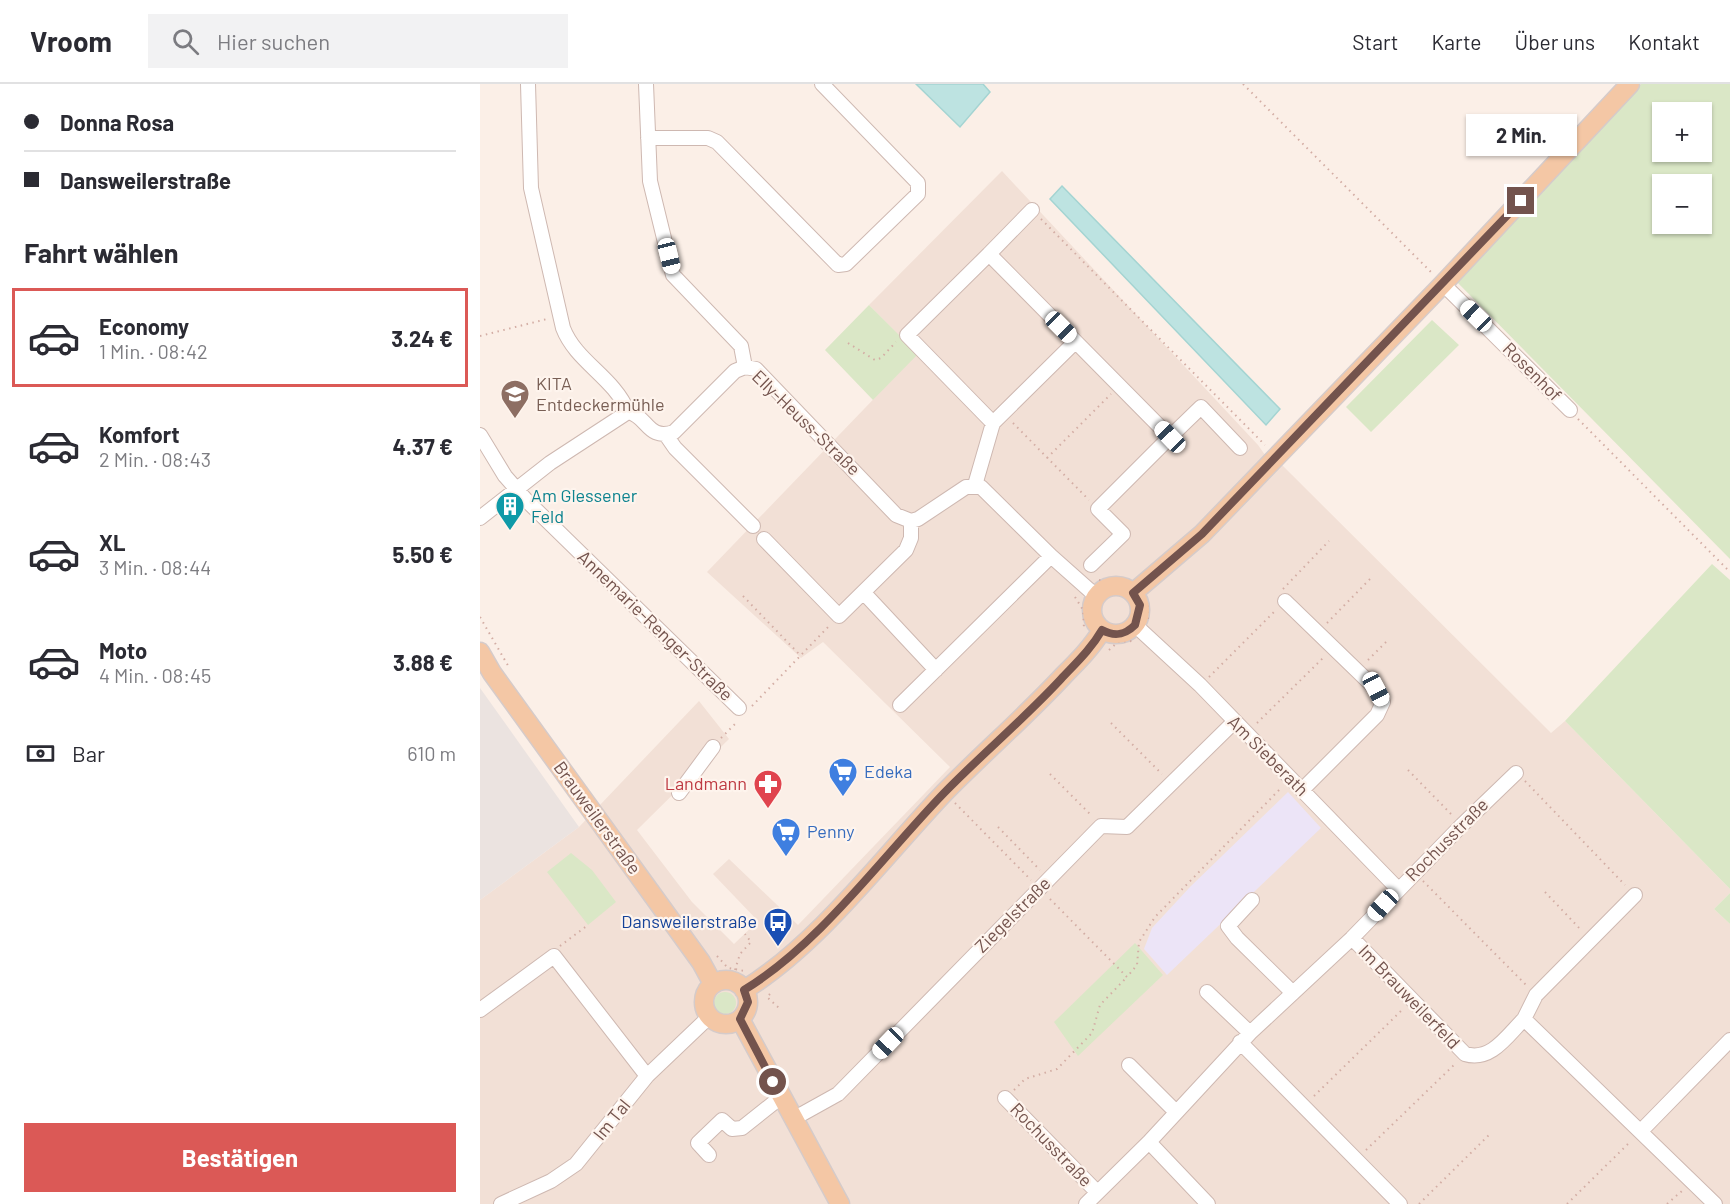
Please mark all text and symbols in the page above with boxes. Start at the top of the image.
search box [148,14,568,68]
text: Vroom [30,24,112,58]
icon: search [169,25,202,58]
text: Hier suchen [217,28,330,54]
text: Start [1352,29,1399,54]
text: Karte [1432,29,1482,54]
text: Über uns [1515,29,1595,54]
text: Kontakt [1628,29,1700,54]
map controls [1652,102,1712,234]
button: + [1652,102,1712,162]
text: Donna Rosa [60,109,174,135]
callout: 2 Min. [1466,114,1576,156]
text: 2 Min. [1496,123,1547,147]
text: Dansweilerstraße [60,167,231,193]
button: − [1652,174,1712,234]
route end [1507,187,1534,214]
text: Fahrt wählen [24,236,179,268]
car [656,236,682,276]
car [1457,297,1495,335]
car [1042,308,1080,346]
icon: car [27,311,81,365]
text: Economy [99,313,189,339]
text: 3.24 € [391,325,453,351]
street label: Rosenhof [1499,337,1567,405]
text: 1 Min. · 08:42 [99,339,208,363]
street label: Elly-Heuss-Straße [748,365,865,479]
place label: KITA Entdeckermühle [536,372,665,415]
school or university icon: KITA Entdeckermühle [499,378,531,420]
car [1151,418,1189,456]
icon: car [27,419,81,473]
text: Komfort [99,421,180,447]
text: 4.37 € [393,433,453,459]
text: 2 Min. · 08:43 [99,447,211,471]
place label: Am Glessener Feld [531,484,638,527]
building icon: Am Glessener Feld [494,490,526,532]
icon: car [27,527,81,581]
text: XL [99,529,125,555]
text: 5.50 € [392,541,453,567]
street label: Annemarie-Renger-Straße [574,545,738,705]
text: 3 Min. · 08:44 [99,555,211,579]
icon: car [27,635,81,689]
text: Moto [99,637,147,663]
text: 3.88 € [393,649,453,675]
text: 4 Min. · 08:45 [99,663,211,687]
car [1360,669,1392,709]
street label: Am Sieberath [1224,710,1314,800]
icon: cash [24,737,57,770]
text: Bar [72,740,105,766]
text: 610 m [407,741,456,765]
supermarket icon: Edeka [827,756,859,798]
street label: Brauweilerstraße [549,757,646,878]
place label: Edeka [864,760,912,782]
pharmacy icon: Landmann [752,768,784,810]
place label: Landmann [665,772,747,794]
street label: Rochusstraße [1400,793,1492,885]
supermarket icon: Penny [770,816,802,858]
place label: Penny [807,820,854,842]
street label: Ziegelstraße [970,872,1055,957]
car [1364,886,1402,924]
bus stop icon: Dansweilerstraße [762,906,794,948]
place label: Dansweilerstraße [621,910,757,932]
street label: Im Brauweilerfeld [1354,940,1465,1053]
car [869,1024,907,1062]
route start [759,1068,786,1095]
street label: Im Tal [588,1094,634,1144]
street label: Rochusstraße [1006,1098,1097,1191]
button: Bestätigen [24,1123,456,1192]

